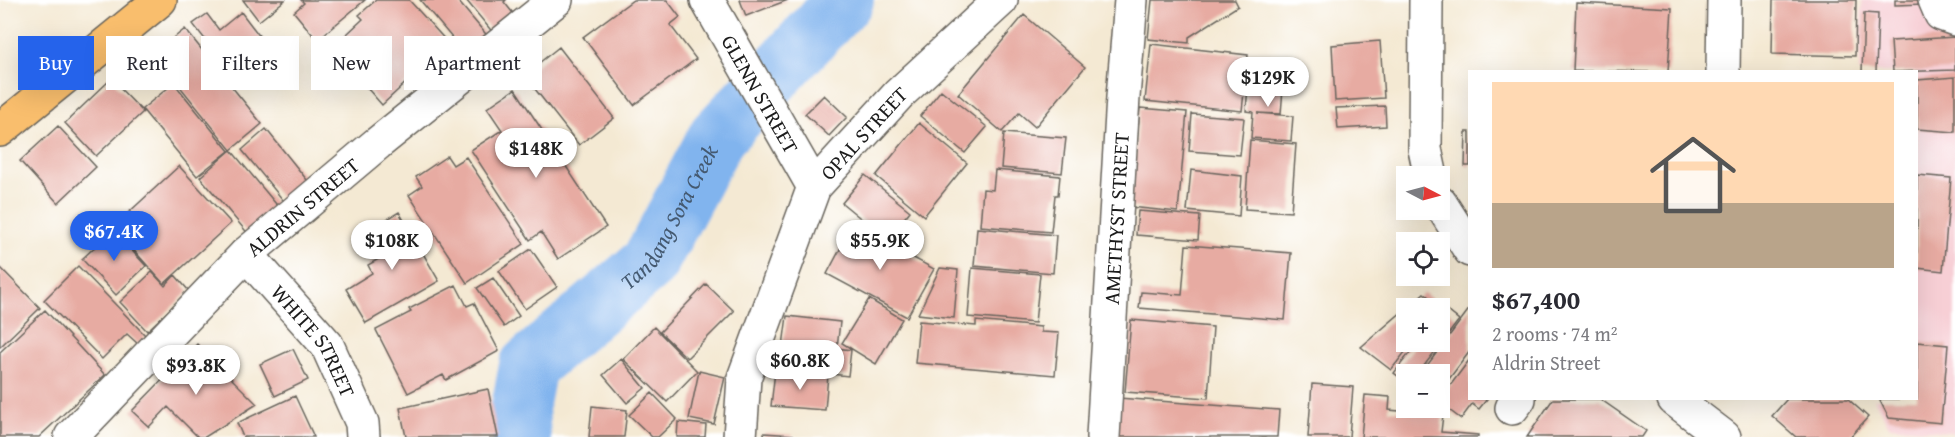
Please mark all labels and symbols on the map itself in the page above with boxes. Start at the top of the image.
street label: GLENN STREET [714,29,807,159]
pin: $129K [1226,57,1310,108]
street label: OPAL STREET [812,78,914,187]
pin: $148K [494,128,578,179]
street label: AMETHYST STREET [1095,131,1136,305]
water label: Tandang Sora Creek [613,138,726,297]
street label: ALDRIN STREET [239,150,366,263]
north arrow [1396,166,1450,220]
pin: $67.4K [65,211,163,262]
pin: $108K [350,220,434,271]
pin: $55.9K [831,220,929,271]
street label: WHITE STREET [264,277,364,402]
pin: $60.8K [751,340,849,391]
pin: $93.8K [147,345,245,396]

